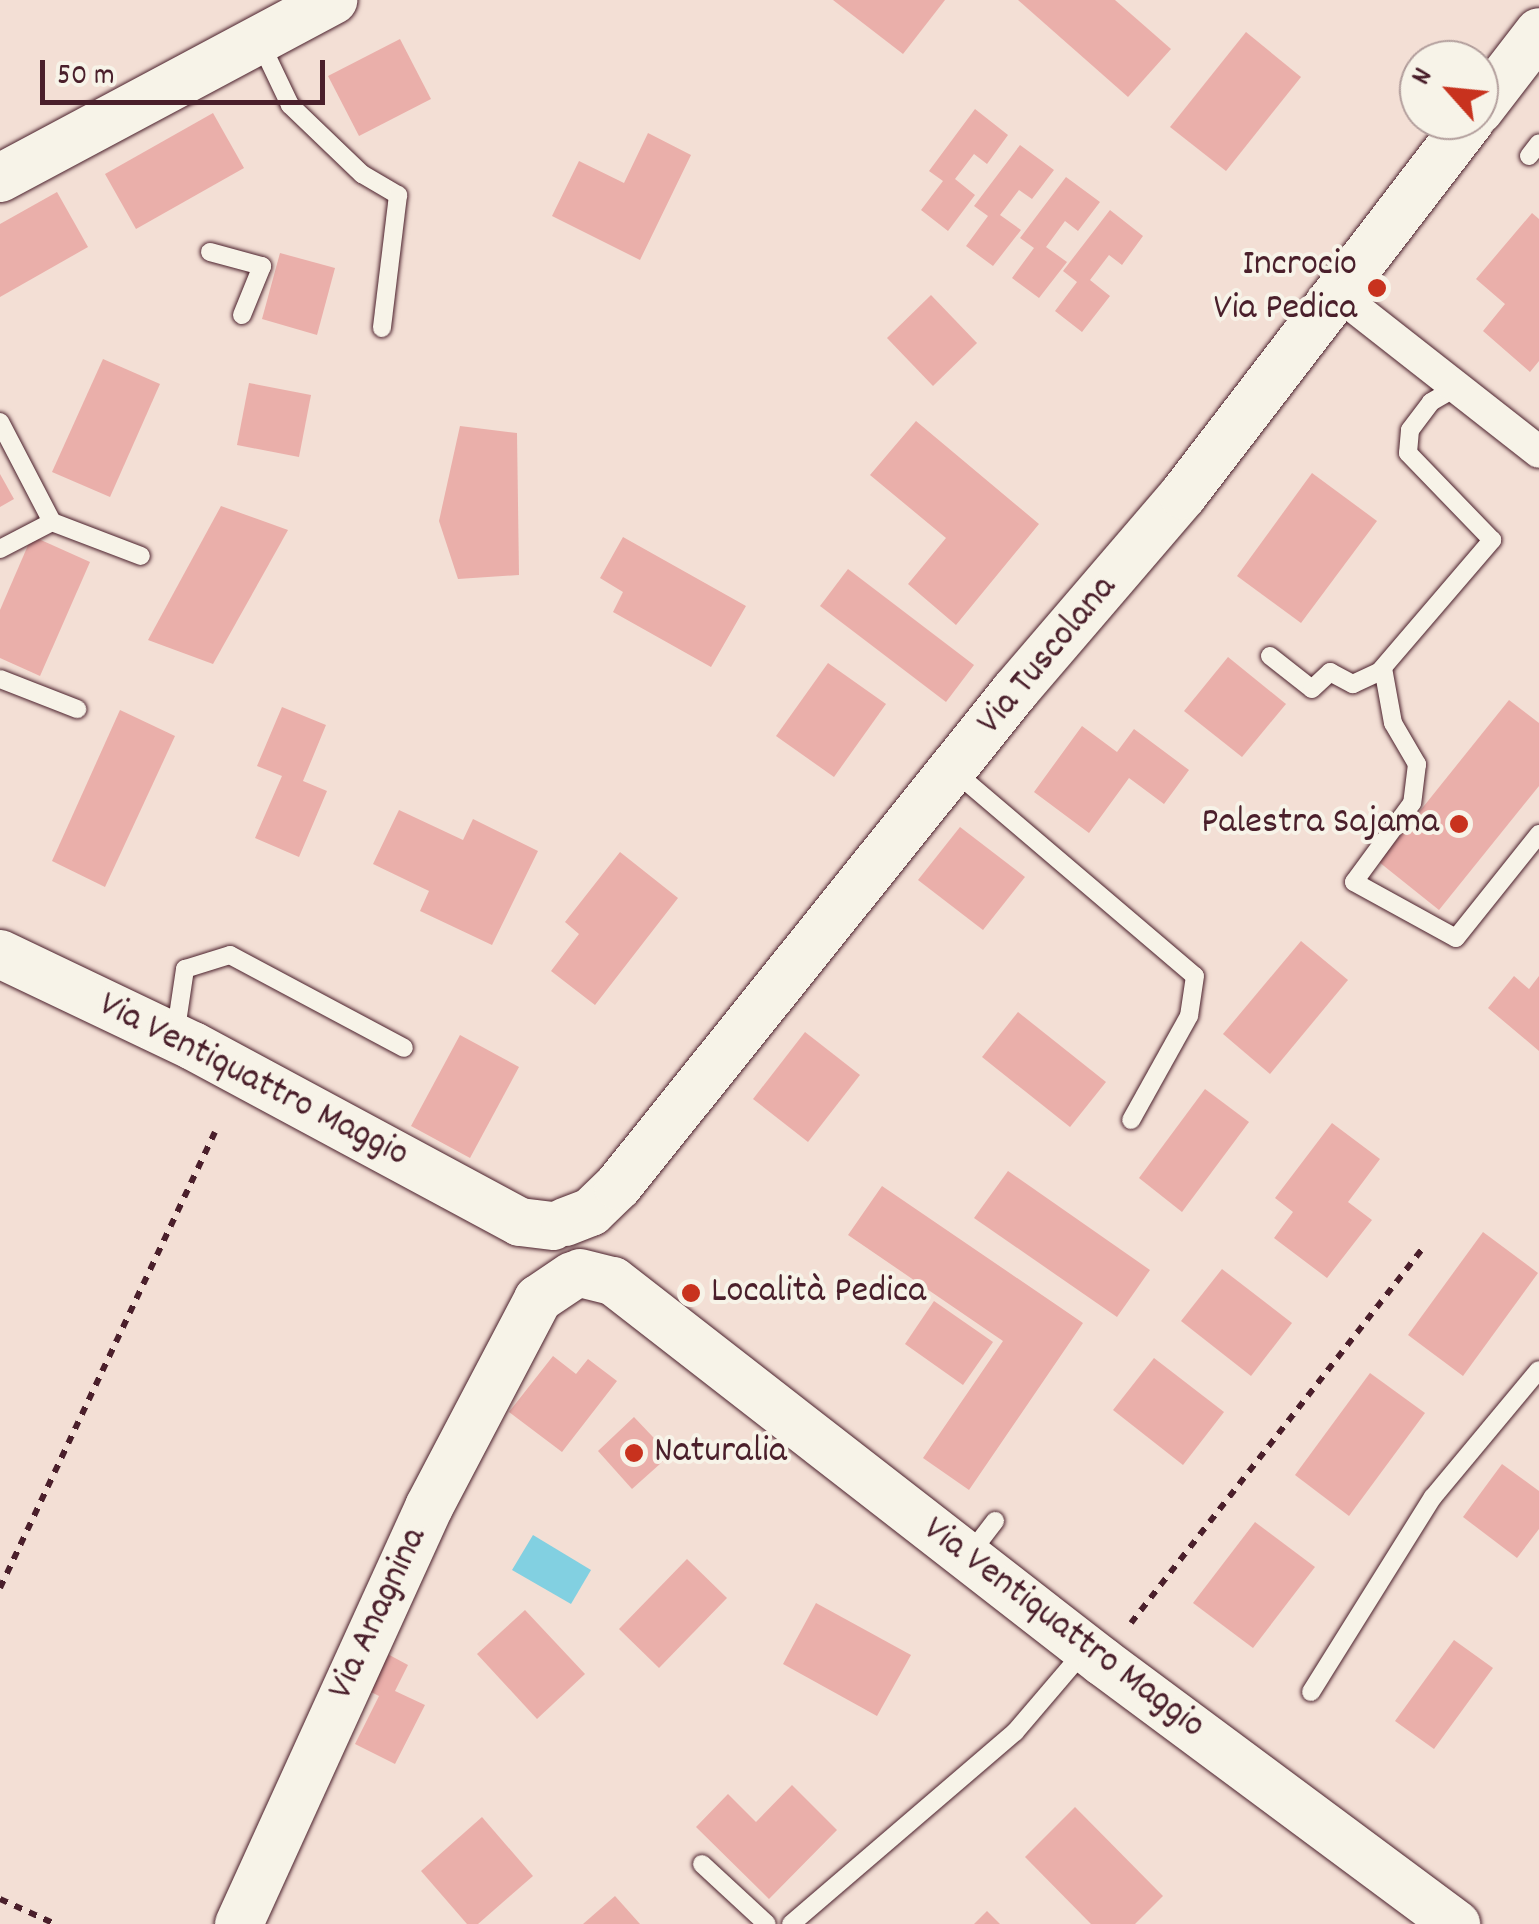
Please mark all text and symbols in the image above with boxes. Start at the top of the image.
scale bar [45,40,330,102]
north arrow [1399,40,1499,140]
text: 50 m [57,56,115,99]
text: N [1403,62,1445,93]
place label: Incrocio Via Pedica [1213,243,1357,332]
marker: Incrocio Via Pedica [1366,277,1388,299]
street label: Via Tuscolana [968,567,1128,745]
place label: Palestra Sajama [1201,801,1439,847]
marker: Palestra Sajama [1448,813,1470,835]
street label: Via Ventiquattro Maggio [91,983,415,1179]
place label: Località Pedica [711,1270,926,1316]
marker: Località Pedica [680,1282,702,1304]
place label: Naturalia [654,1430,787,1476]
marker: Naturalia [623,1442,645,1464]
street label: Via Ventiquattro Maggio [913,1508,1213,1750]
street label: Via Anagnina [319,1521,439,1707]

